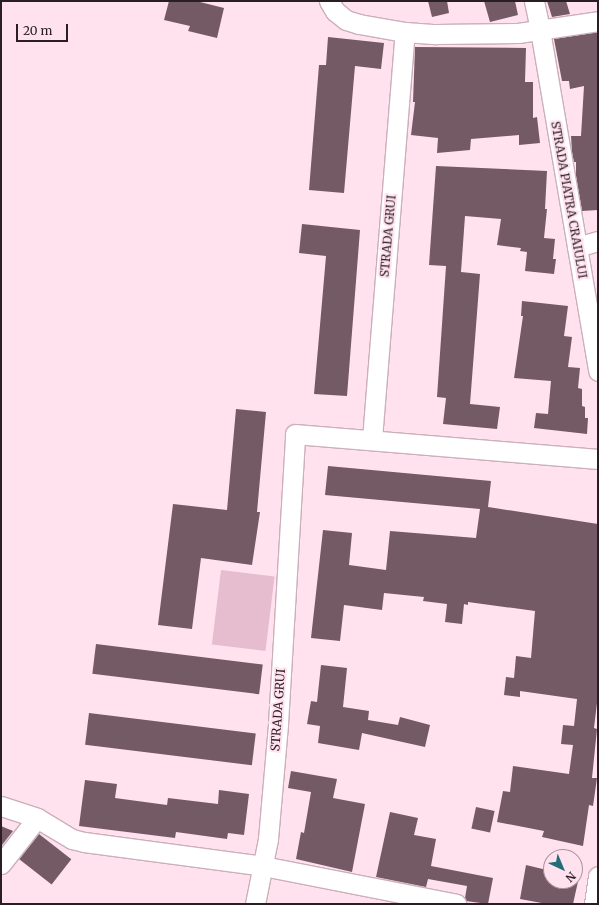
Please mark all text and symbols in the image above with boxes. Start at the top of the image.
scale bar [18,16,70,42]
text: 20 m [23,23,52,38]
street label: STRADA PIATRA CRAIULUI [548,120,590,280]
street label: STRADA GRUI [377,194,399,278]
street label: STRADA GRUI [268,668,288,752]
north arrow [543,849,583,889]
text: N [563,869,579,885]

